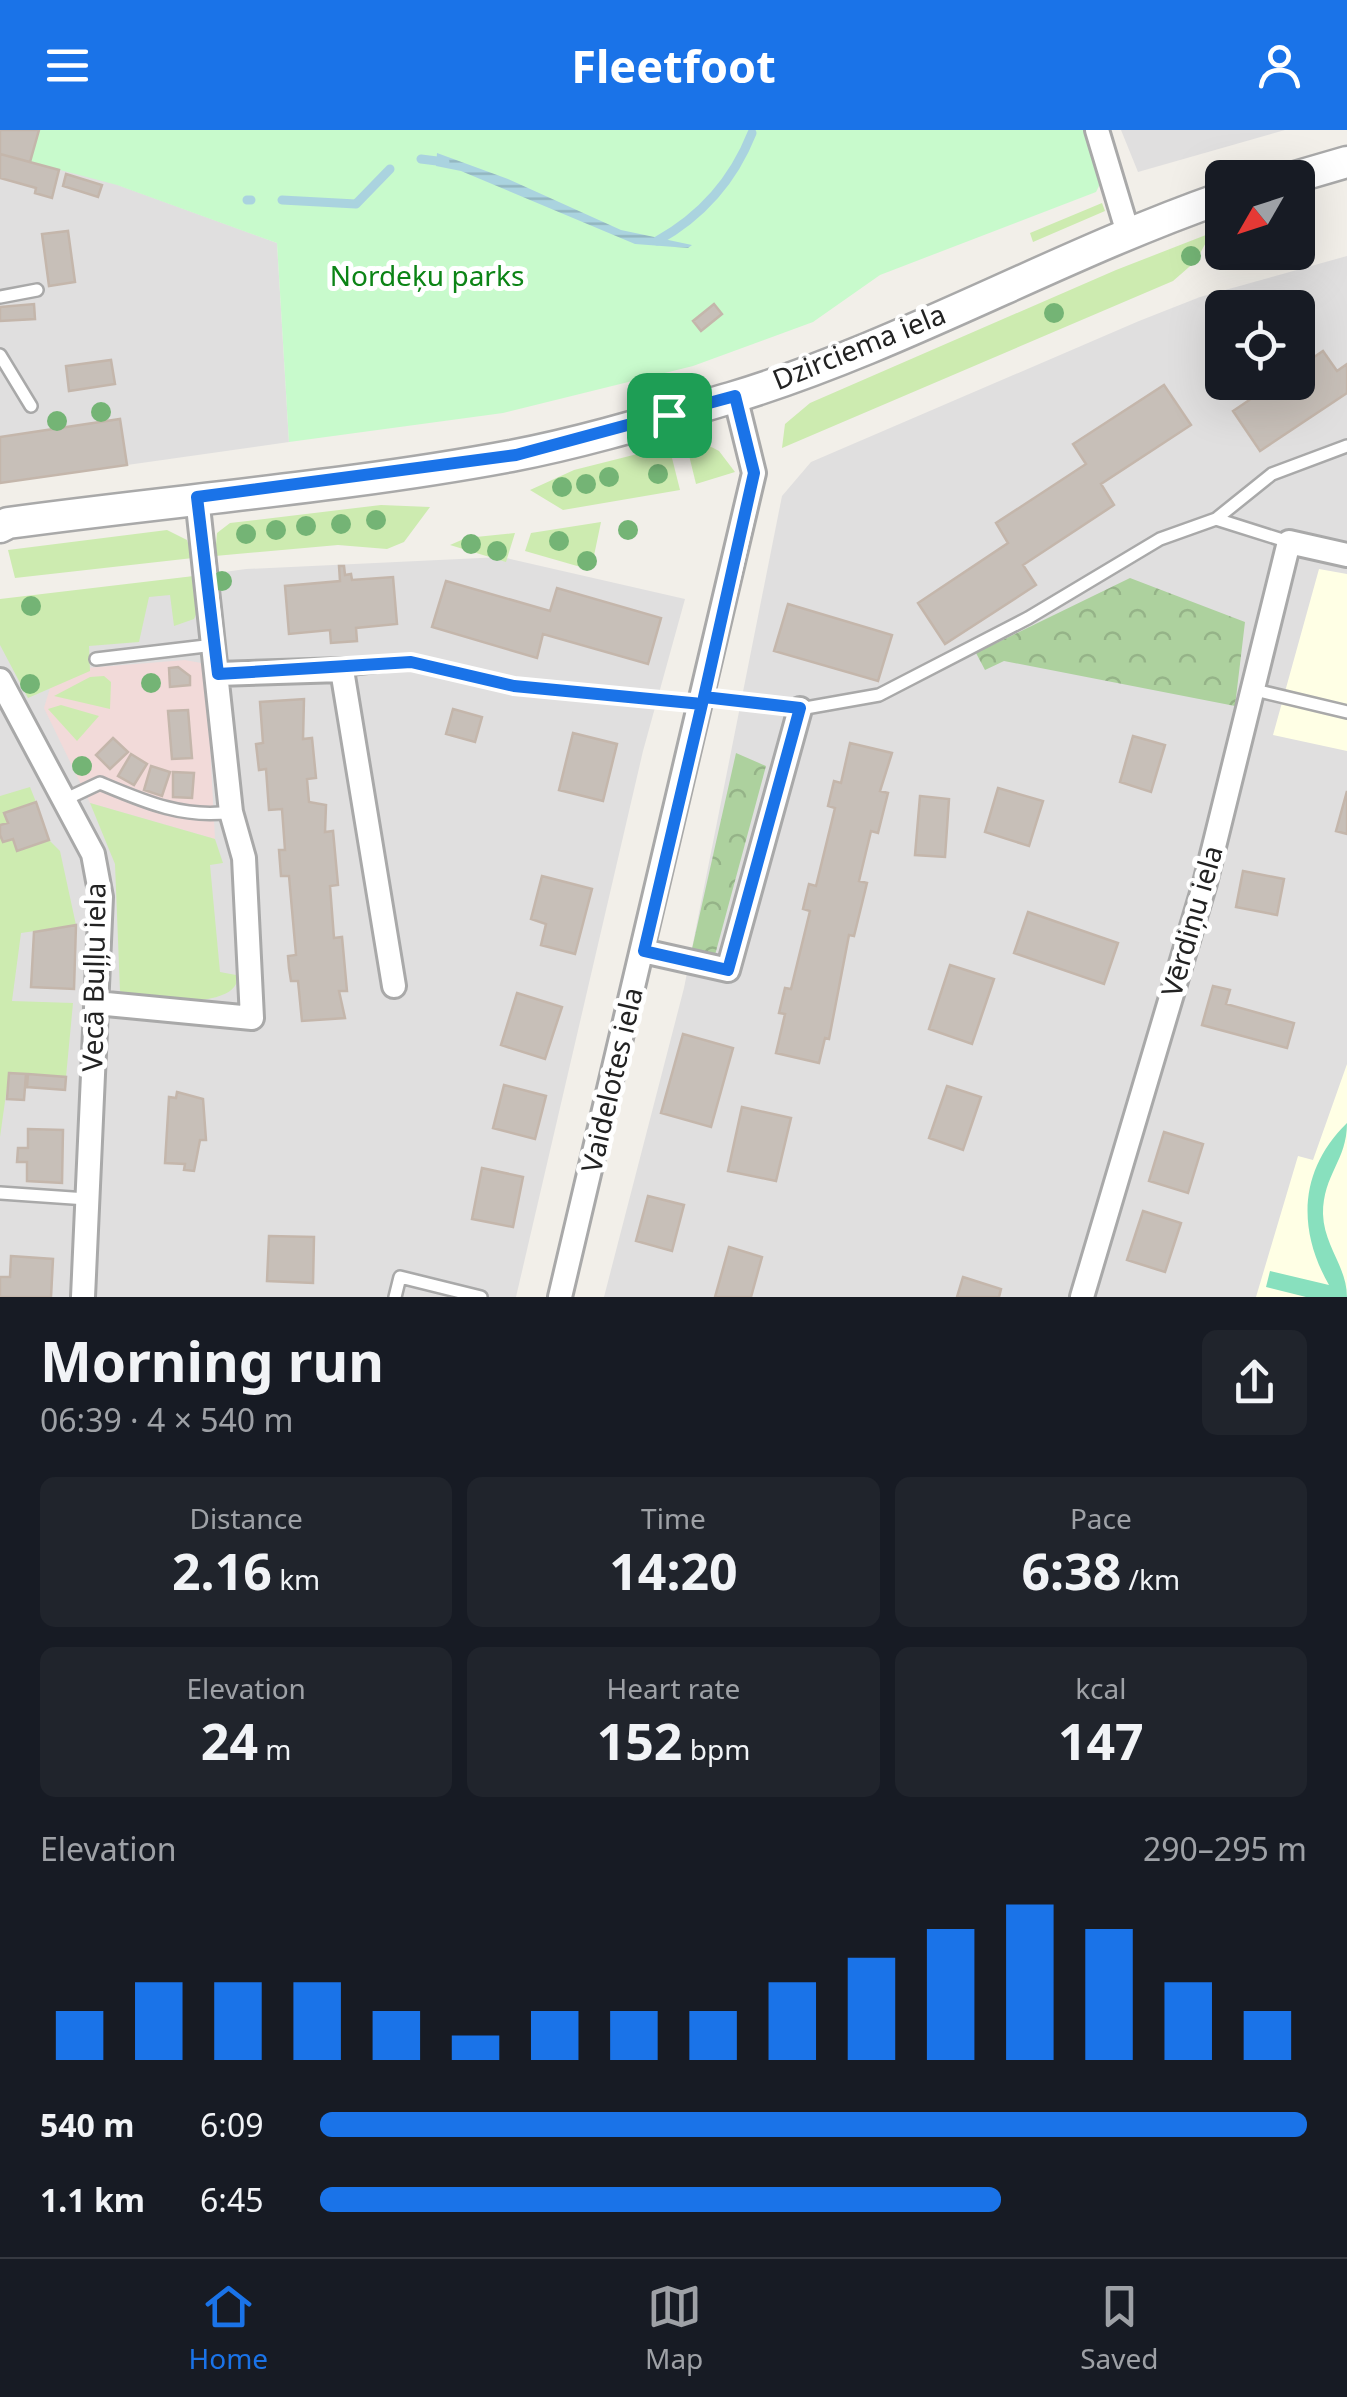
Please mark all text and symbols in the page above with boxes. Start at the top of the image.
text: Fleetfoot [571,35,776,96]
icon: menu [40,38,95,93]
icon: person [1252,38,1307,93]
north arrow [1205,160,1315,270]
map controls [1205,160,1315,400]
park label: Nordeķu parks [330,256,524,294]
button: locate [1205,290,1315,400]
street label: Dzirciema iela [766,294,951,398]
pin [627,373,712,458]
icon: arrive [642,388,697,443]
street label: Vērdiņu iela [1151,841,1231,1001]
street label: Vecā Buļļu iela [72,882,114,1072]
street label: Vaidelotes iela [571,983,651,1176]
text: Morning run [40,1323,384,1398]
button: share [1202,1330,1307,1435]
text: 06:39 · 4 × 540 m [40,1398,293,1441]
text: Distance [189,1499,303,1537]
text: Time [641,1499,706,1537]
text: Pace [1070,1499,1132,1537]
text: 2.16 [172,1537,272,1605]
text: 14:20 [609,1537,738,1605]
text: 6:38 [1021,1537,1121,1605]
text: km [272,1560,320,1598]
text: /km [1121,1560,1180,1598]
text: Elevation [186,1669,306,1707]
text: Heart rate [607,1669,740,1707]
text: kcal [1075,1669,1126,1707]
text: 24 [201,1707,258,1775]
text: 152 [597,1707,682,1775]
text: 147 [1058,1707,1144,1775]
text: m [258,1730,292,1768]
text: bpm [682,1730,750,1768]
text: Elevation [40,1827,177,1870]
text: 290–295 m [1143,1827,1307,1870]
text: 540 m [40,2103,134,2146]
text: 6:09 [200,2103,264,2146]
text: 1.1 km [40,2178,145,2221]
text: 6:45 [200,2178,264,2221]
tab: Home [188,2279,268,2377]
tab: Map [645,2279,703,2377]
tab: Saved [1080,2279,1159,2377]

